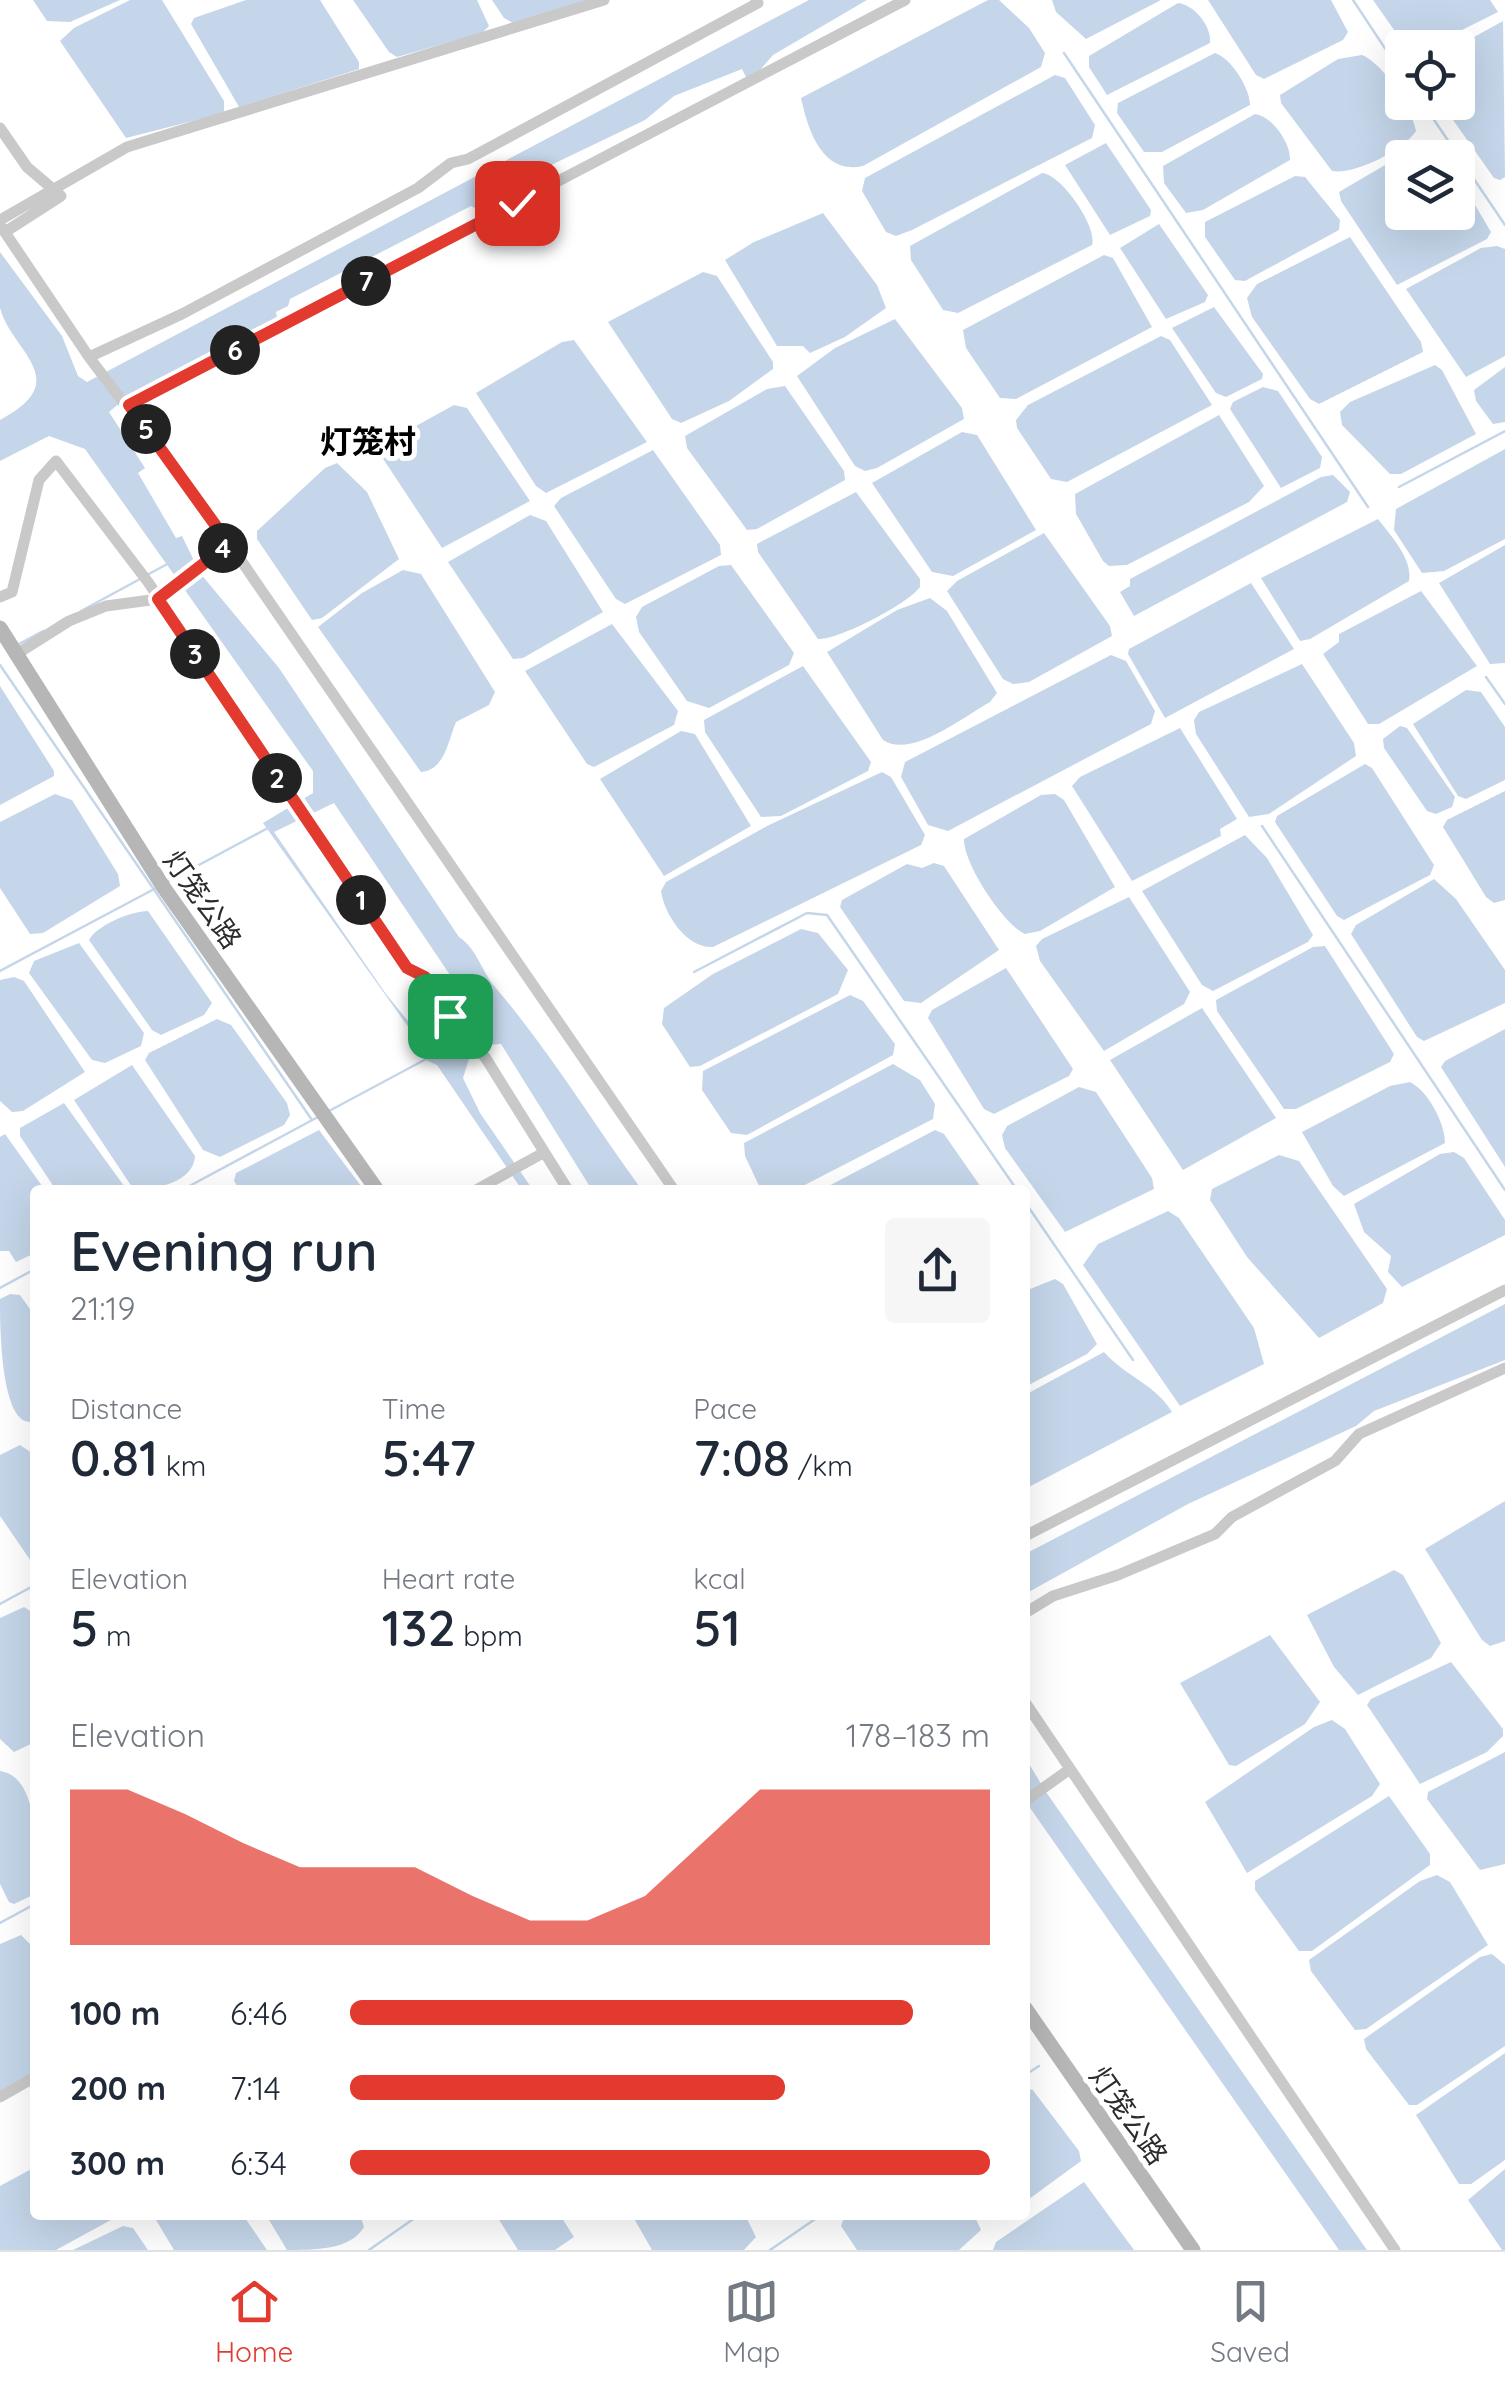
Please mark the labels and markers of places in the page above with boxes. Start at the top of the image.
pin [475,161,560,246]
pin: 7 [341,256,391,306]
pin: 6 [210,325,260,375]
pin: 5 [121,404,171,454]
pin: 4 [198,523,248,573]
pin: 3 [170,629,220,679]
pin: 2 [252,753,302,803]
pin: 1 [336,875,386,925]
pin [408,974,493,1059]

